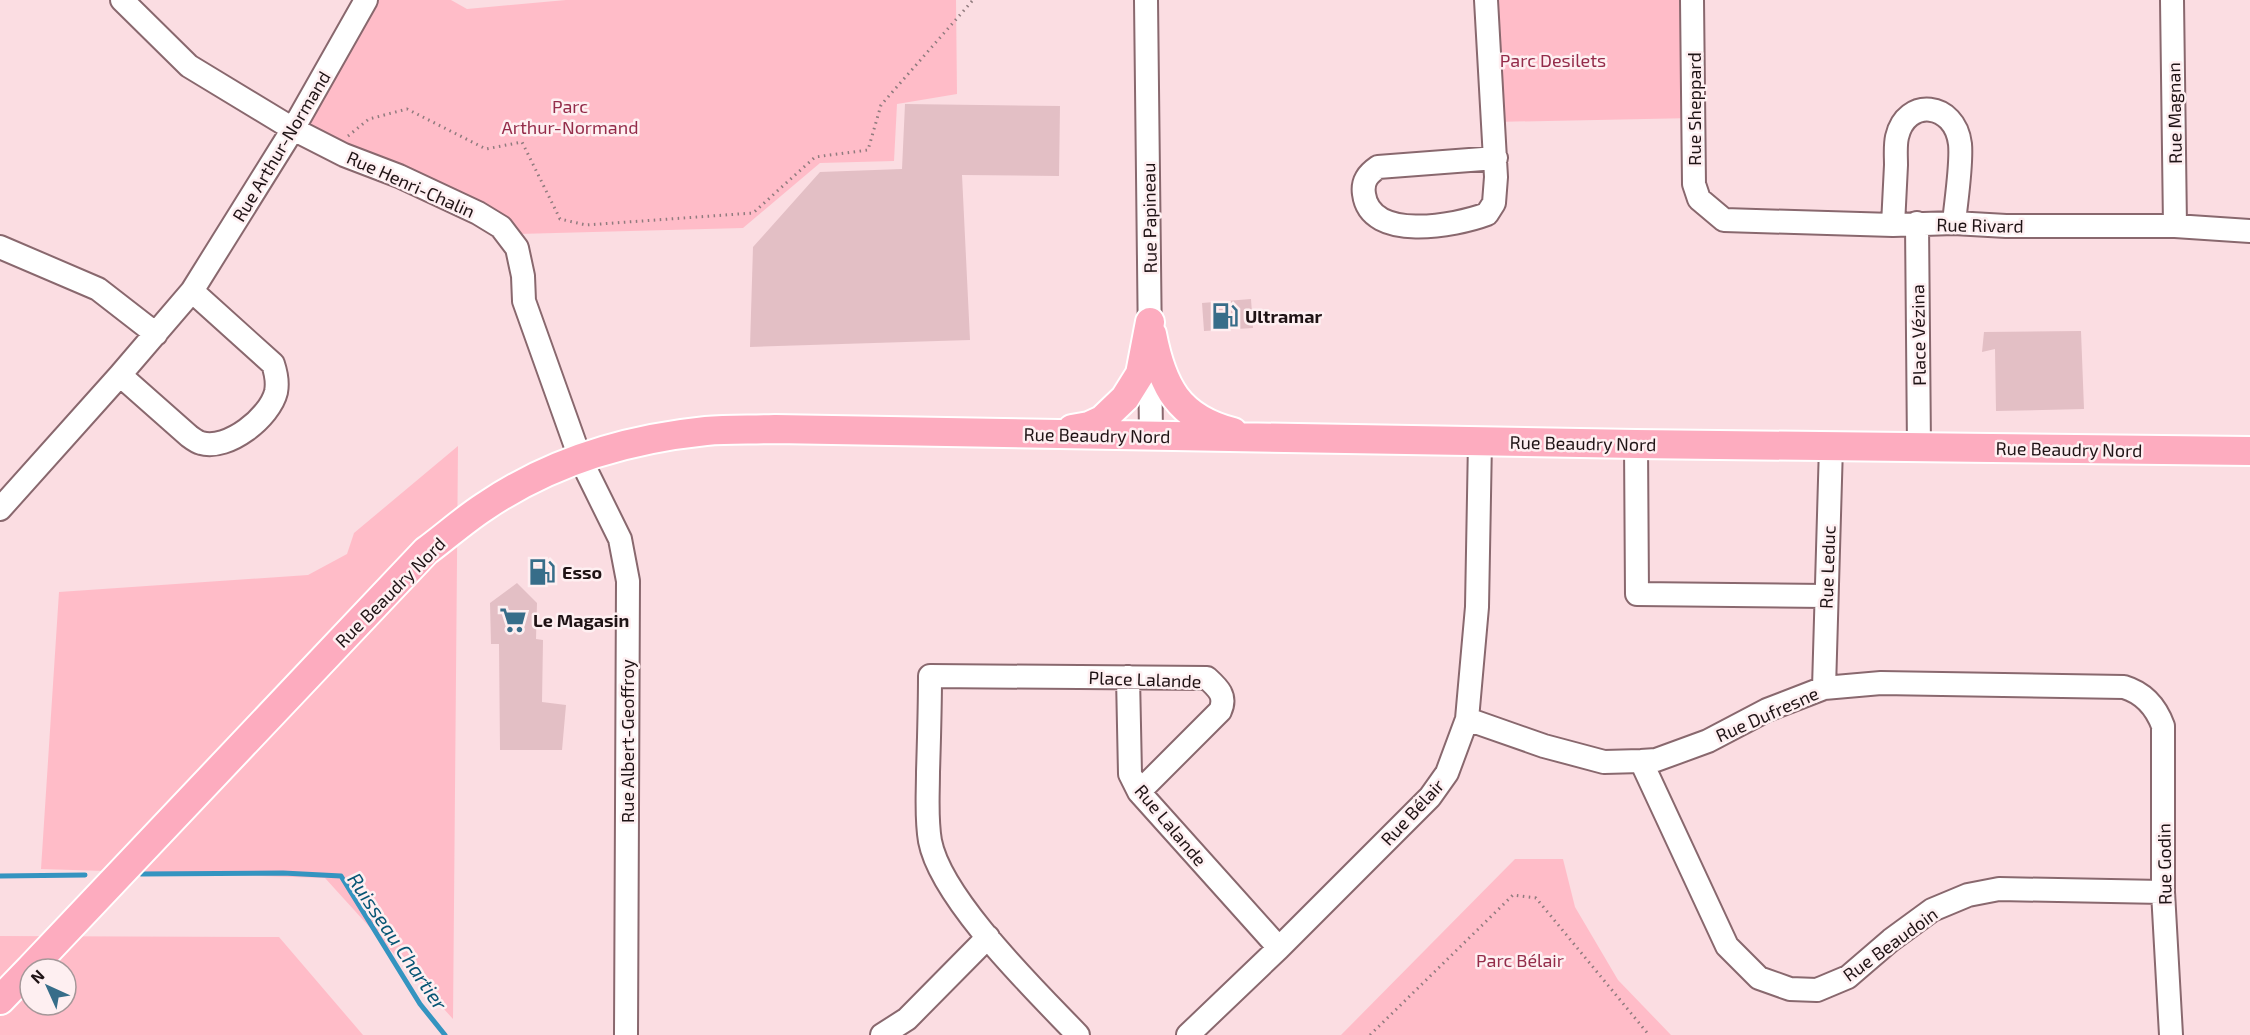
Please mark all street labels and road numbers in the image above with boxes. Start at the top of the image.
street label: Rue Sheppard [1683,52,1705,166]
street label: Rue Magnan [2162,62,2186,164]
street label: Rue Arthur-Normand [227,67,335,225]
street label: Rue Henri-Chalin [344,146,478,222]
street label: Rue Papineau [1137,162,1161,274]
street label: Rue Rivard [1936,213,2024,237]
street label: Place Vézina [1906,284,1930,386]
street label: Rue Beaudry Nord [1023,423,1171,447]
street label: Rue Beaudry Nord [1509,431,1657,455]
street label: Rue Beaudry Nord [1995,437,2143,461]
street label: Rue Leduc [1815,525,1839,609]
street label: Rue Beaudry Nord [330,532,450,652]
street label: Rue Albert-Geoffroy [616,659,638,823]
street label: Place Lalande [1088,666,1202,692]
street label: Rue Dufresne [1712,682,1822,746]
street label: Rue Bélair [1376,774,1448,850]
street label: Rue Lalande [1130,780,1212,870]
street label: Rue Godin [2152,823,2176,905]
street label: Rue Beaudoin [1838,902,1942,986]

